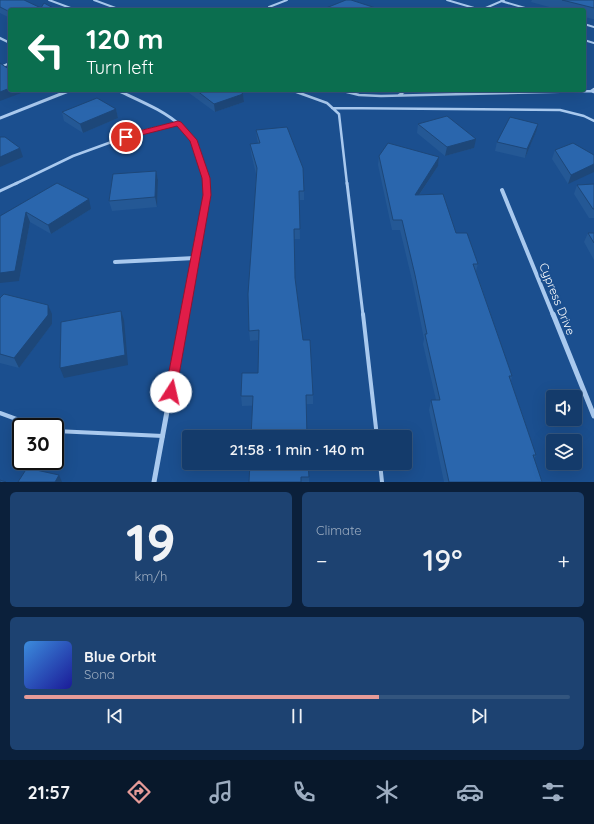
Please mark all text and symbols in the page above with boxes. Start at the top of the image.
text: 120 m [86,21,164,56]
icon: left [20,24,72,76]
text: Turn left [86,56,154,79]
pin [109,120,143,154]
icon: arrive [115,126,137,148]
street label: Cypress Drive [536,261,579,337]
position arrow [150,371,192,413]
map controls [546,390,582,470]
button: sound [546,390,582,426]
speed limit sign: 30 [12,418,64,470]
button: layers [546,434,582,470]
text: 21:58 · 1 min · 140 m [230,440,364,459]
text: 19 [126,509,176,574]
text: Climate [316,522,362,538]
text: 19° [423,541,462,579]
text: − [316,547,327,575]
text: + [558,547,570,575]
text: km/h [135,568,167,584]
text: Blue Orbit [84,647,157,666]
text: Sona [84,666,115,682]
icon: previous [104,705,126,727]
icon: pause [286,705,308,727]
icon: next [468,705,490,727]
icon: directions [125,778,153,806]
icon: music [207,778,235,806]
icon: phone [290,778,318,806]
icon: climate [373,778,401,806]
icon: car [456,778,484,806]
icon: filters [539,778,567,806]
text: 21:57 [27,781,70,804]

